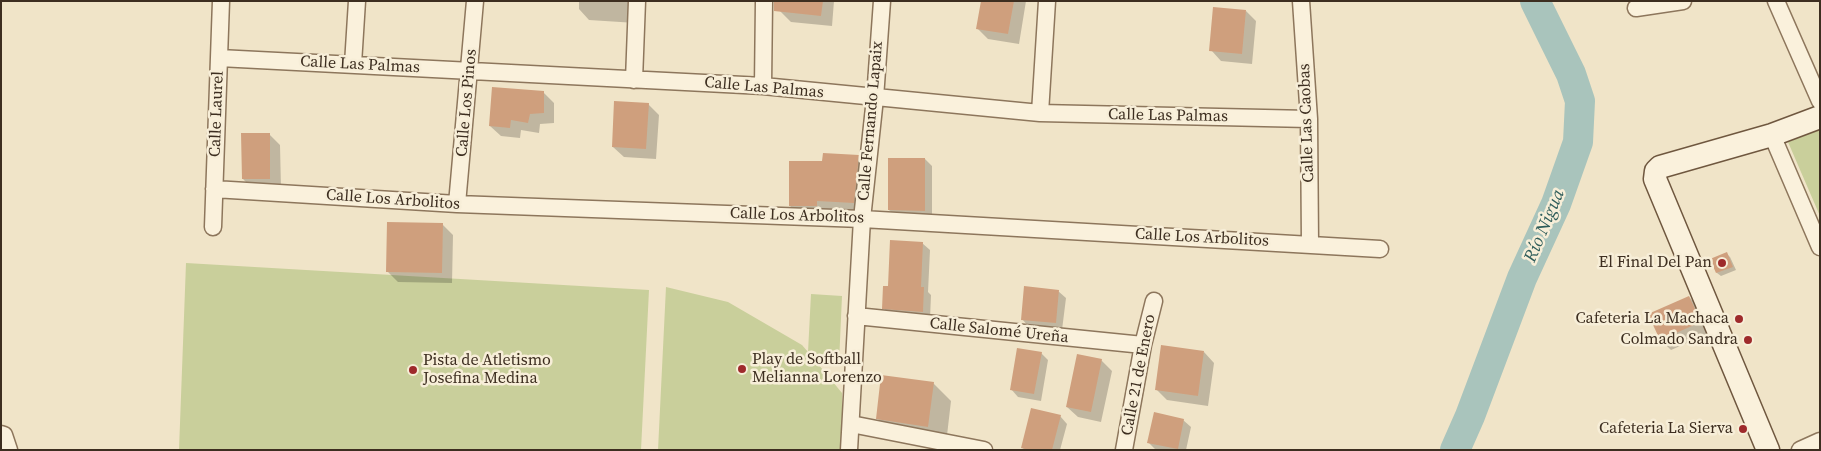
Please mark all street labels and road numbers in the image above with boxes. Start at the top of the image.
street label: Calle Fernando Lapaix [854,40,888,202]
street label: Calle Los Pinos [453,48,481,158]
street label: Calle Las Palmas [300,52,420,78]
street label: Calle Las Caobas [1295,63,1319,183]
street label: Calle Laurel [206,71,228,157]
street label: Calle Las Palmas [703,73,825,103]
street label: Calle Las Palmas [1108,105,1228,127]
street label: Calle Los Arbolitos [325,186,461,214]
street label: Calle Los Arbolitos [730,204,864,228]
street label: Calle Los Arbolitos [1134,225,1270,251]
street label: Calle 21 de Enero [1118,313,1160,437]
street label: Calle Salomé Ureña [929,314,1069,348]

